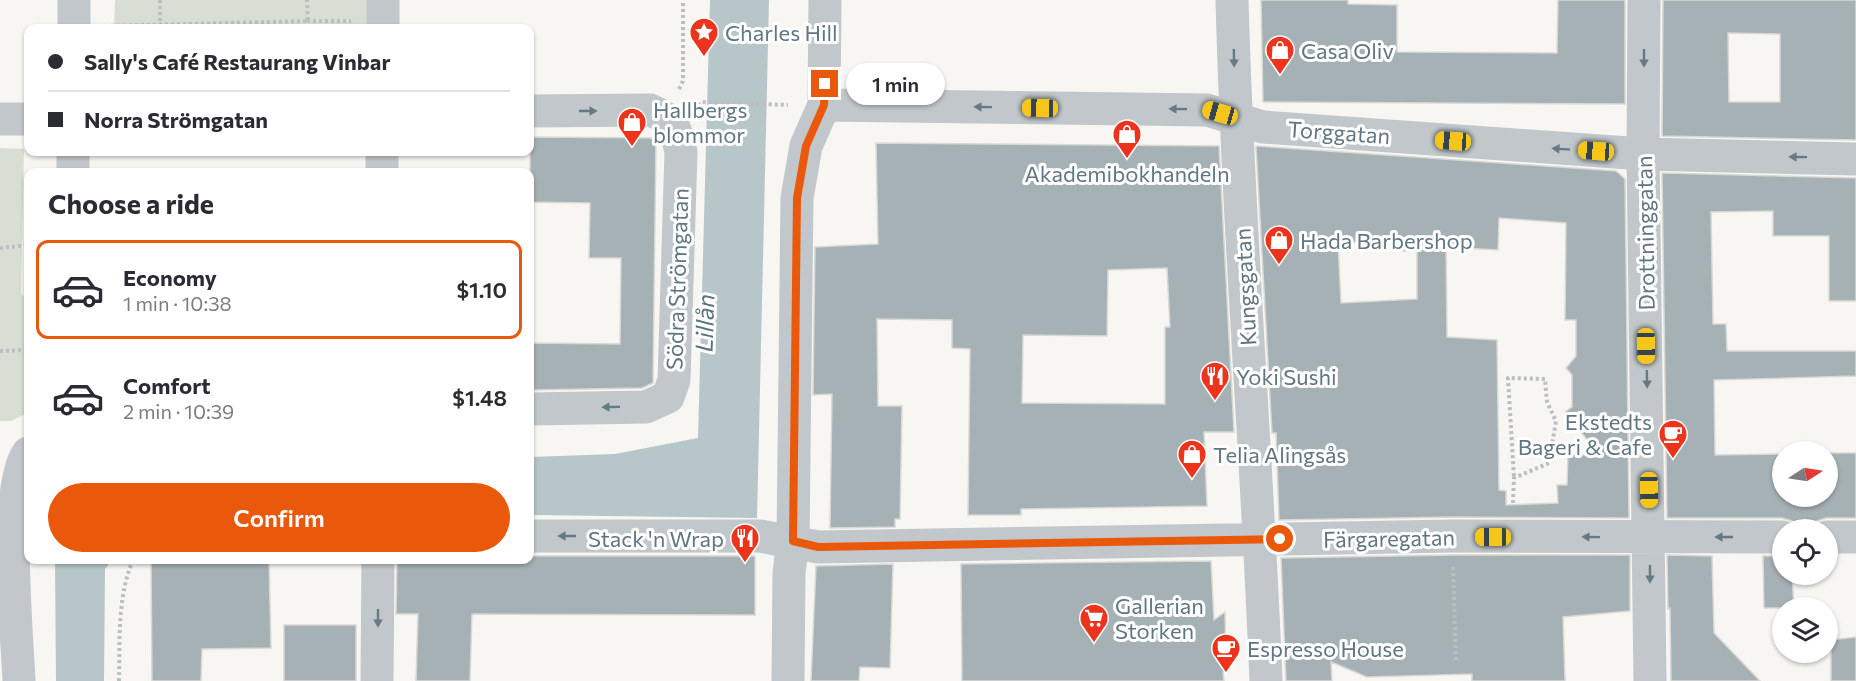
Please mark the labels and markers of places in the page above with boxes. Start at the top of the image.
place icon: Charles Hill [688,16,720,58]
place label: Charles Hill [725,19,838,46]
shop icon: Casa Oliv [1264,34,1296,76]
place label: Casa Oliv [1301,37,1394,64]
place label: Hallbergs blommor [653,96,748,148]
shop icon: Hallbergs blommor [616,106,648,148]
shop icon: Akademibokhandeln [1111,118,1143,160]
place label: Akademibokhandeln [1024,160,1230,187]
shop icon: Hada Barbershop [1263,224,1295,266]
place label: Hada Barbershop [1300,227,1473,254]
restaurant icon: Yoki Sushi [1199,360,1231,402]
place label: Yoki Sushi [1236,363,1337,390]
place label: Ekstedts Bageri & Cafe [1518,408,1652,460]
cafe icon: Ekstedts Bageri & Cafe [1657,418,1689,460]
shop icon: Telia Alingsås [1176,438,1208,480]
place label: Telia Alingsås [1213,441,1346,468]
restaurant icon: Stack 'n Wrap [729,522,761,564]
place label: Stack 'n Wrap [588,525,724,552]
place label: Gallerian Storken [1115,592,1204,644]
supermarket icon: Gallerian Storken [1078,602,1110,644]
cafe icon: Espresso House [1210,632,1242,674]
place label: Espresso House [1247,635,1404,662]

